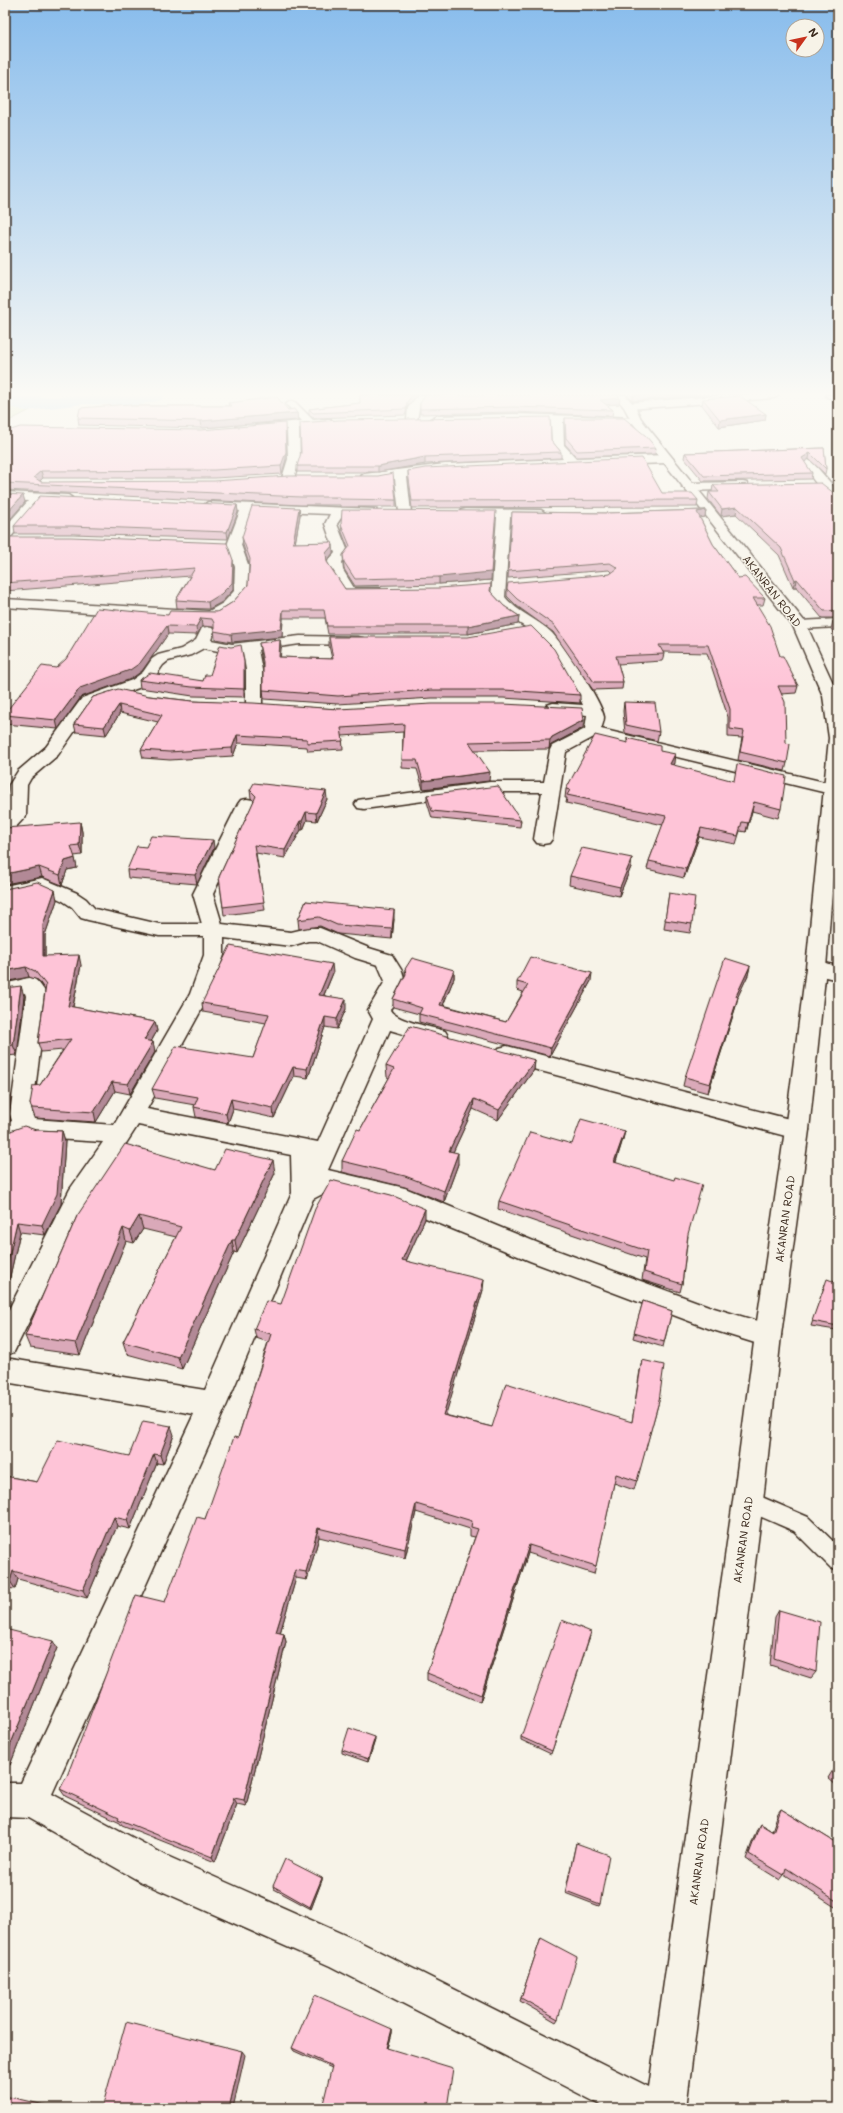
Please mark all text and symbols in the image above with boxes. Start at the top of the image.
north arrow [785,18,825,58]
text: N [805,25,822,40]
street label: AKANRAN ROAD [740,552,805,630]
street label: AKANRAN ROAD [771,1175,798,1263]
street label: AKANRAN ROAD [729,1496,756,1584]
street label: AKANRAN ROAD [685,1818,712,1906]

